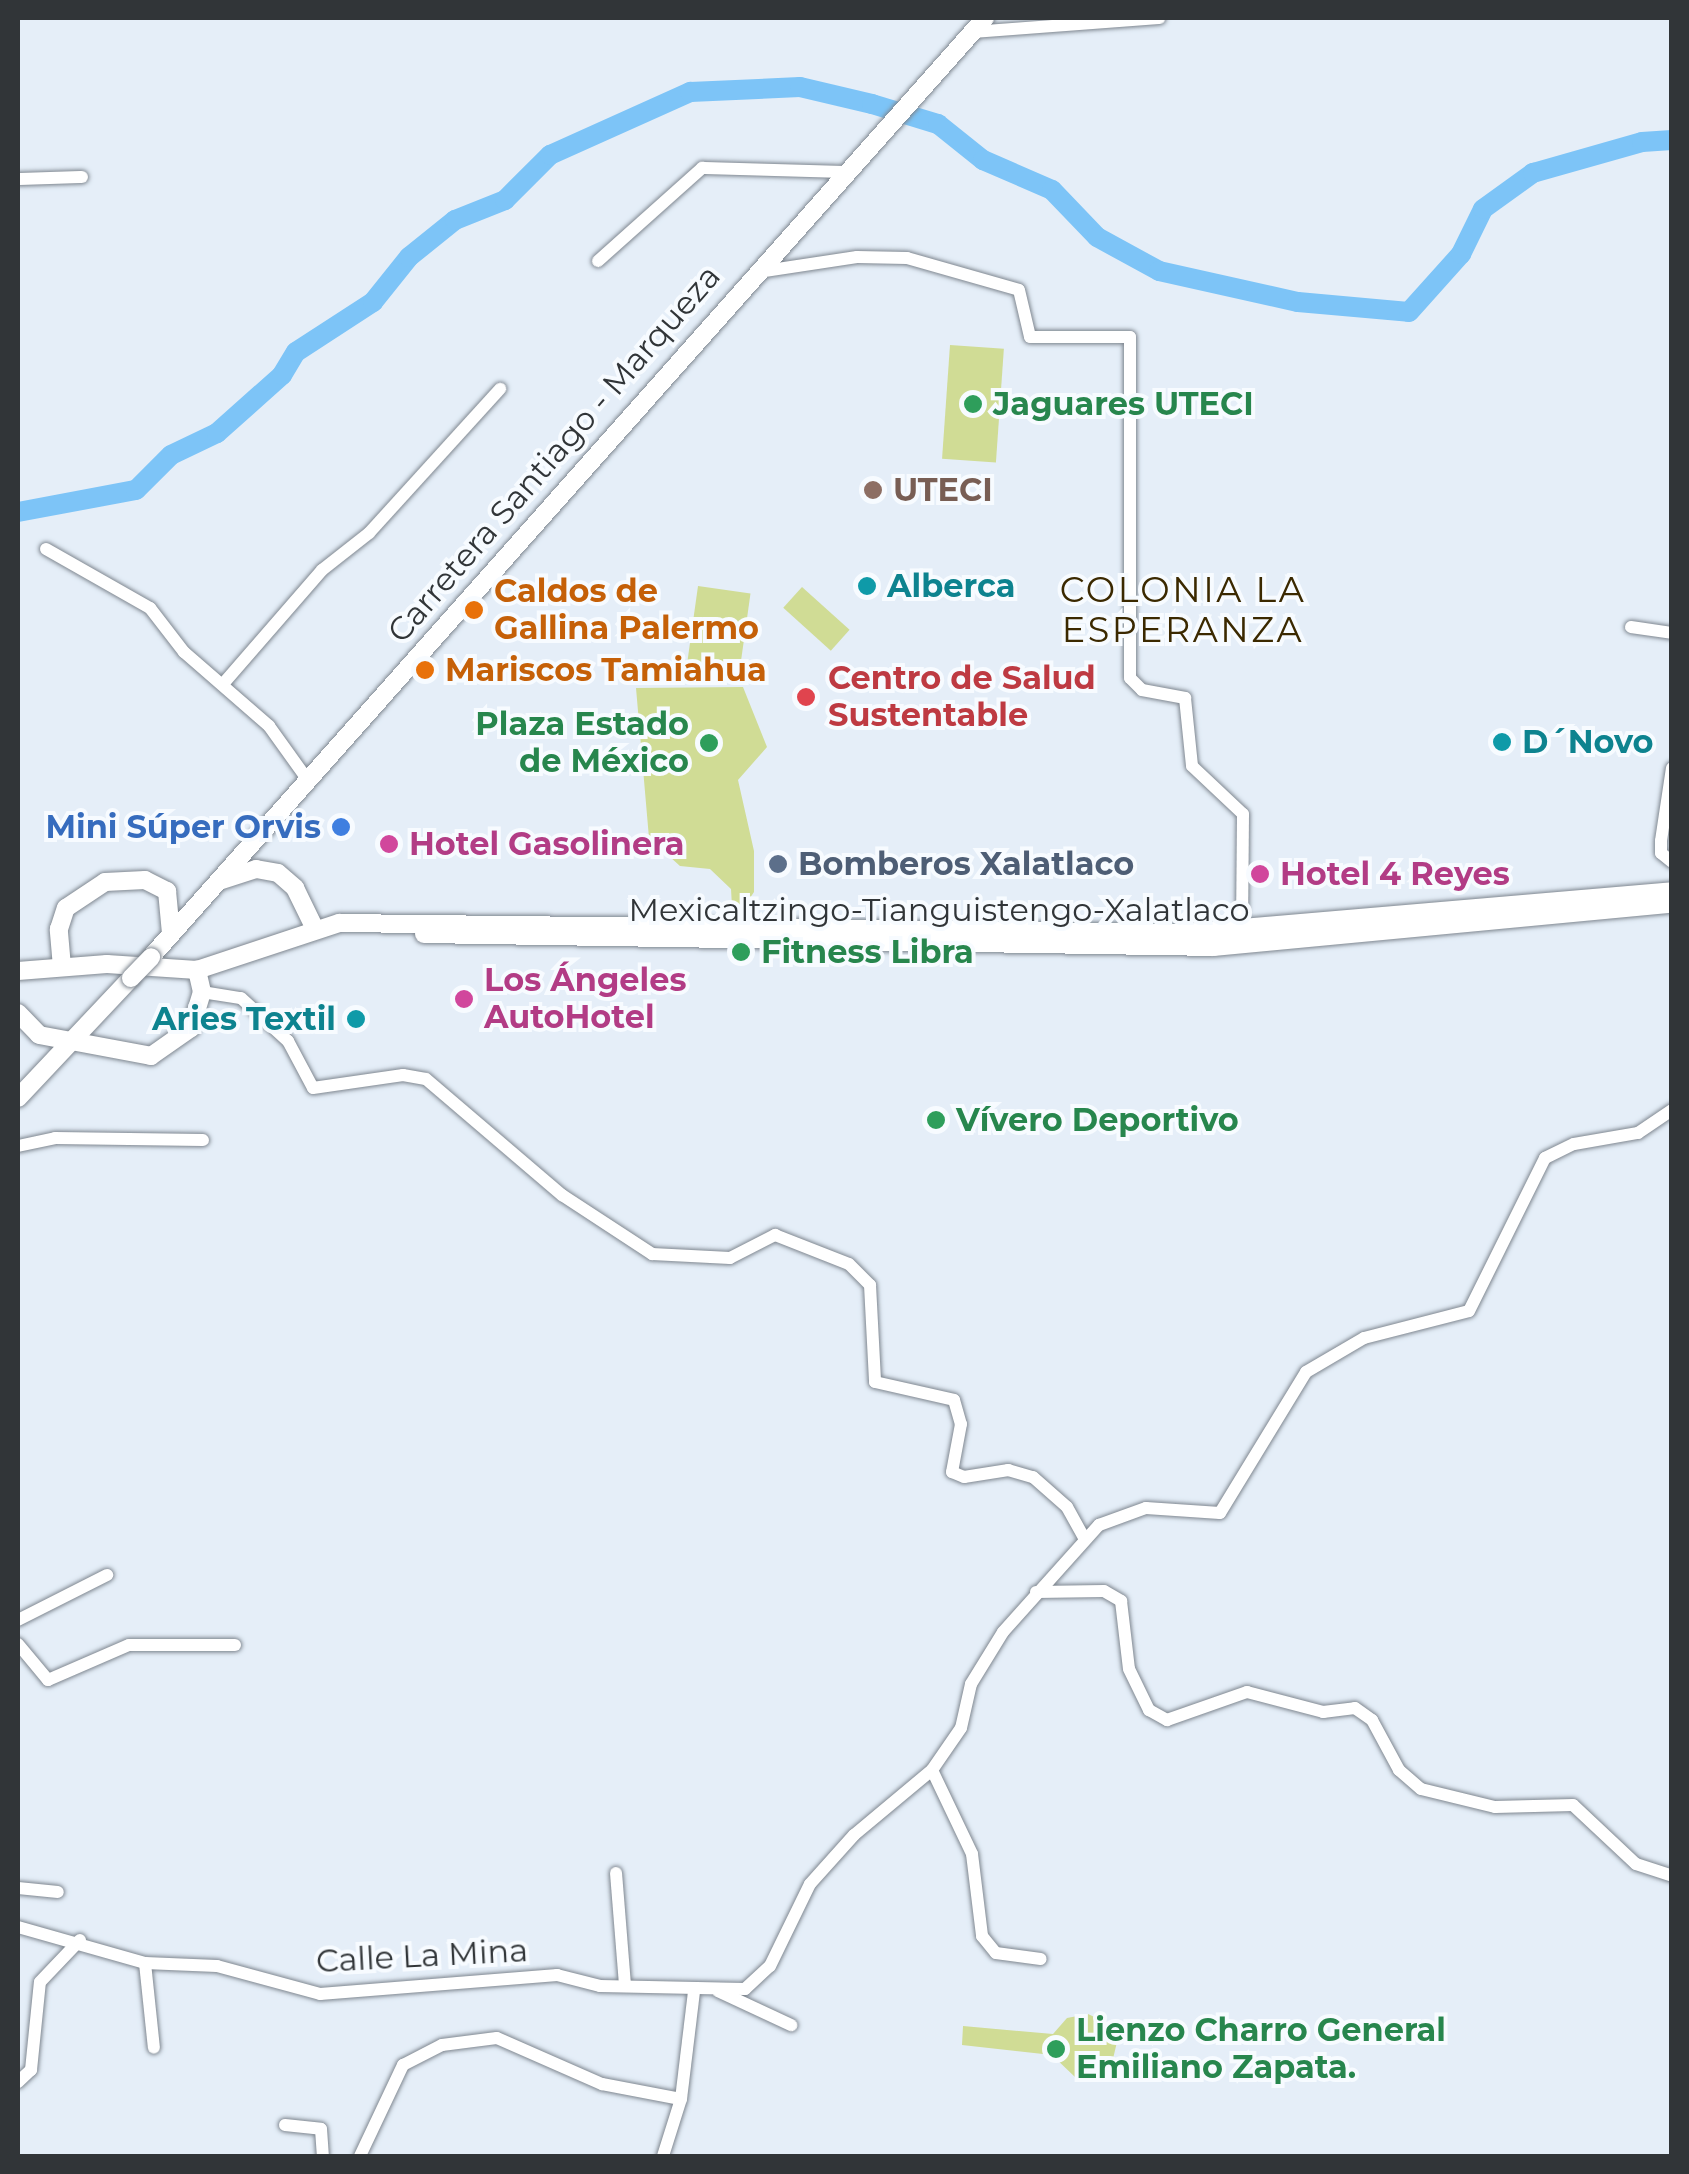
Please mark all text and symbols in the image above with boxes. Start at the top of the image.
street label: Carretera Santiago - Marqueza [380,258,728,650]
place label: Jaguares UTECI [993,385,1254,423]
marker: Jaguares UTECI [962,393,984,415]
place label: UTECI [893,471,993,509]
marker: UTECI [862,479,884,501]
place label: Alberca [887,567,1016,605]
district label: COLONIA LA ESPERANZA [1060,569,1306,651]
place label: Caldos de Gallina Palermo [494,573,759,648]
marker: Alberca [856,575,878,597]
marker: Caldos de Gallina Palermo [463,599,485,621]
place label: Mariscos Tamiahua [445,651,767,689]
marker: Mariscos Tamiahua [414,659,436,681]
place label: Centro de Salud Sustentable [828,660,1096,735]
marker: Centro de Salud Sustentable [793,684,819,710]
place label: Plaza Estado de México [475,706,689,781]
place label: D´Novo [1522,723,1654,761]
marker: D´Novo [1491,731,1513,753]
marker: Plaza Estado de México [698,732,720,754]
place label: Mini Súper Orvis [45,808,321,846]
marker: Mini Súper Orvis [330,816,352,838]
place label: Hotel Gasolinera [409,825,684,863]
marker: Hotel Gasolinera [378,833,400,855]
place label: Bomberos Xalatlaco [798,845,1134,883]
marker: Bomberos Xalatlaco [767,853,789,875]
place label: Hotel 4 Reyes [1280,855,1510,893]
marker: Hotel 4 Reyes [1249,863,1271,885]
street label: Mexicaltzingo-Tianguistengo-Xalatlaco [629,891,1249,929]
place label: Fitness Libra [761,933,974,971]
marker: Fitness Libra [730,941,752,963]
place label: Los Ángeles AutoHotel [484,962,686,1037]
marker: Los Ángeles AutoHotel [453,988,475,1010]
place label: Aries Textil [152,1000,336,1038]
marker: Aries Textil [345,1008,367,1030]
place label: Vívero Deportivo [956,1101,1239,1139]
marker: Vívero Deportivo [925,1109,947,1131]
street label: Calle La Mina [315,1931,529,1981]
place label: Lienzo Charro General Emiliano Zapata. [1076,2012,1446,2087]
marker: Lienzo Charro General Emiliano Zapata. [1045,2038,1067,2060]

